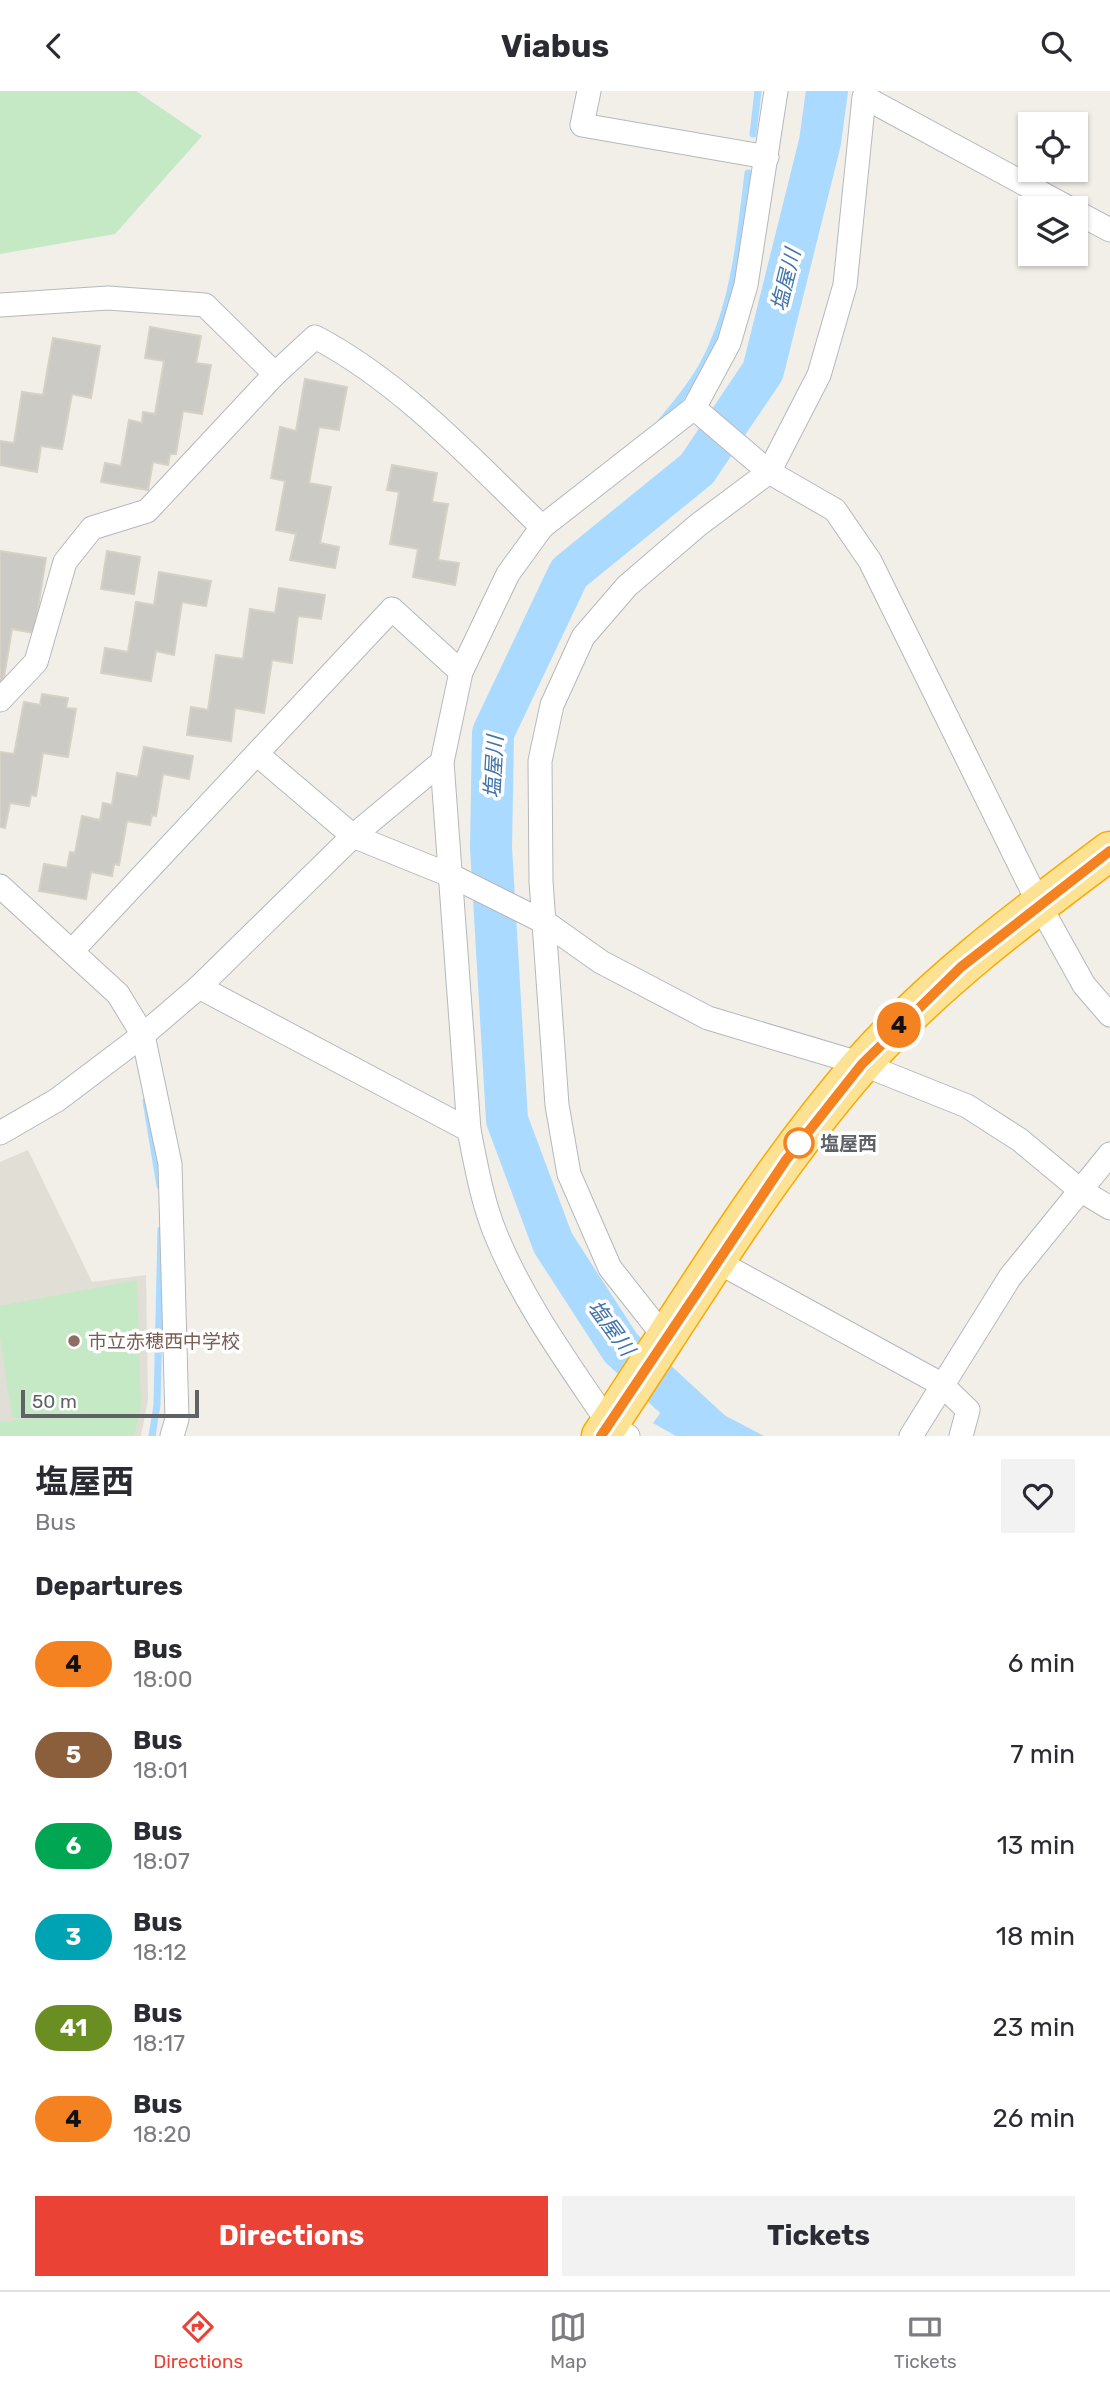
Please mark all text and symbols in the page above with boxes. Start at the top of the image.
icon: back [35,27,73,65]
text: Viabus [501,27,609,65]
icon: search [1037,27,1075,65]
map controls [1018,112,1088,266]
button: locate [1018,112,1088,182]
button: layers [1018,196,1088,266]
water label: 塩屋川 [766,244,806,313]
water label: 塩屋川 [479,733,508,799]
line badge: 4 [876,1002,922,1048]
text: 4 [891,1011,907,1039]
marker: 塩屋西 [784,1128,814,1158]
place label: 塩屋西 [820,1132,877,1155]
water label: 塩屋川 [583,1295,641,1362]
place label: 市立赤穂西中学校 [88,1330,240,1353]
marker: 市立赤穂西中学校 [66,1333,82,1349]
scale bar [21,1387,200,1419]
text: 50 m [32,1390,77,1413]
button: heart [1001,1459,1075,1533]
text: 塩屋西 [35,1462,134,1501]
text: Bus [35,1508,76,1536]
text: Departures [35,1571,183,1602]
text: Bus [133,1634,182,1665]
text: 6 min [1008,1648,1075,1679]
text: 4 [65,1650,82,1678]
text: 18:00 [133,1665,193,1693]
text: Bus [133,1725,182,1756]
text: 7 min [1010,1739,1075,1770]
text: 5 [66,1741,81,1769]
text: 18:01 [133,1756,188,1784]
text: Bus [133,1816,182,1847]
text: 13 min [997,1830,1075,1861]
text: 6 [66,1832,81,1860]
text: 18:07 [133,1847,190,1875]
text: Bus [133,1907,182,1938]
text: 18 min [996,1921,1075,1952]
text: 3 [66,1923,81,1951]
text: 18:12 [133,1938,187,1966]
text: Bus [133,1998,182,2029]
text: 23 min [993,2012,1075,2043]
text: 41 [60,2014,87,2042]
text: 18:17 [133,2029,185,2057]
text: Bus [133,2089,182,2120]
text: 26 min [993,2103,1075,2134]
text: 4 [65,2105,82,2133]
text: 18:20 [133,2120,191,2148]
button: Directions [35,2196,548,2276]
button: Tickets [562,2196,1075,2276]
tab: Directions [153,2308,243,2373]
tab: Map [549,2308,587,2373]
tab: Tickets [894,2308,957,2373]

